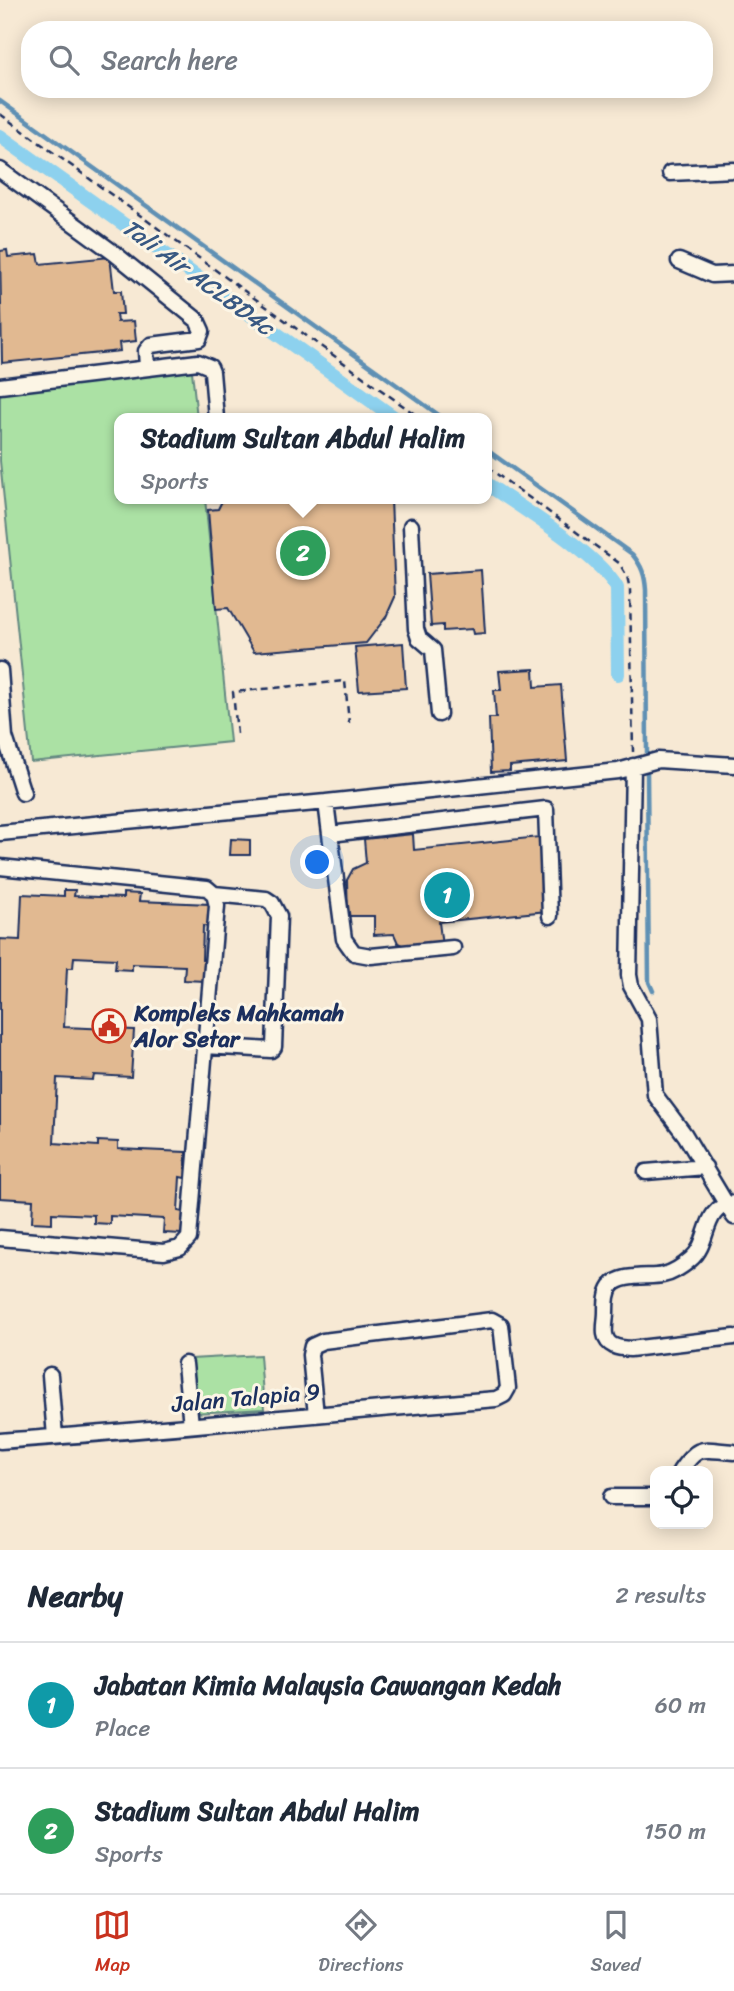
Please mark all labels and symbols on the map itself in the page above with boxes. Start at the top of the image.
water label: Tali Air ACLBD4c [113,207,286,349]
pin: 2 [280,527,326,579]
your location [300,845,334,879]
pin: 1 [424,869,470,921]
place label: Kompleks Mahkamah Alor Setar [133,993,344,1060]
public building icon: Kompleks Mahkamah Alor Setar [90,1007,128,1045]
street label: Jalan Talapia 9 [169,1371,322,1425]

